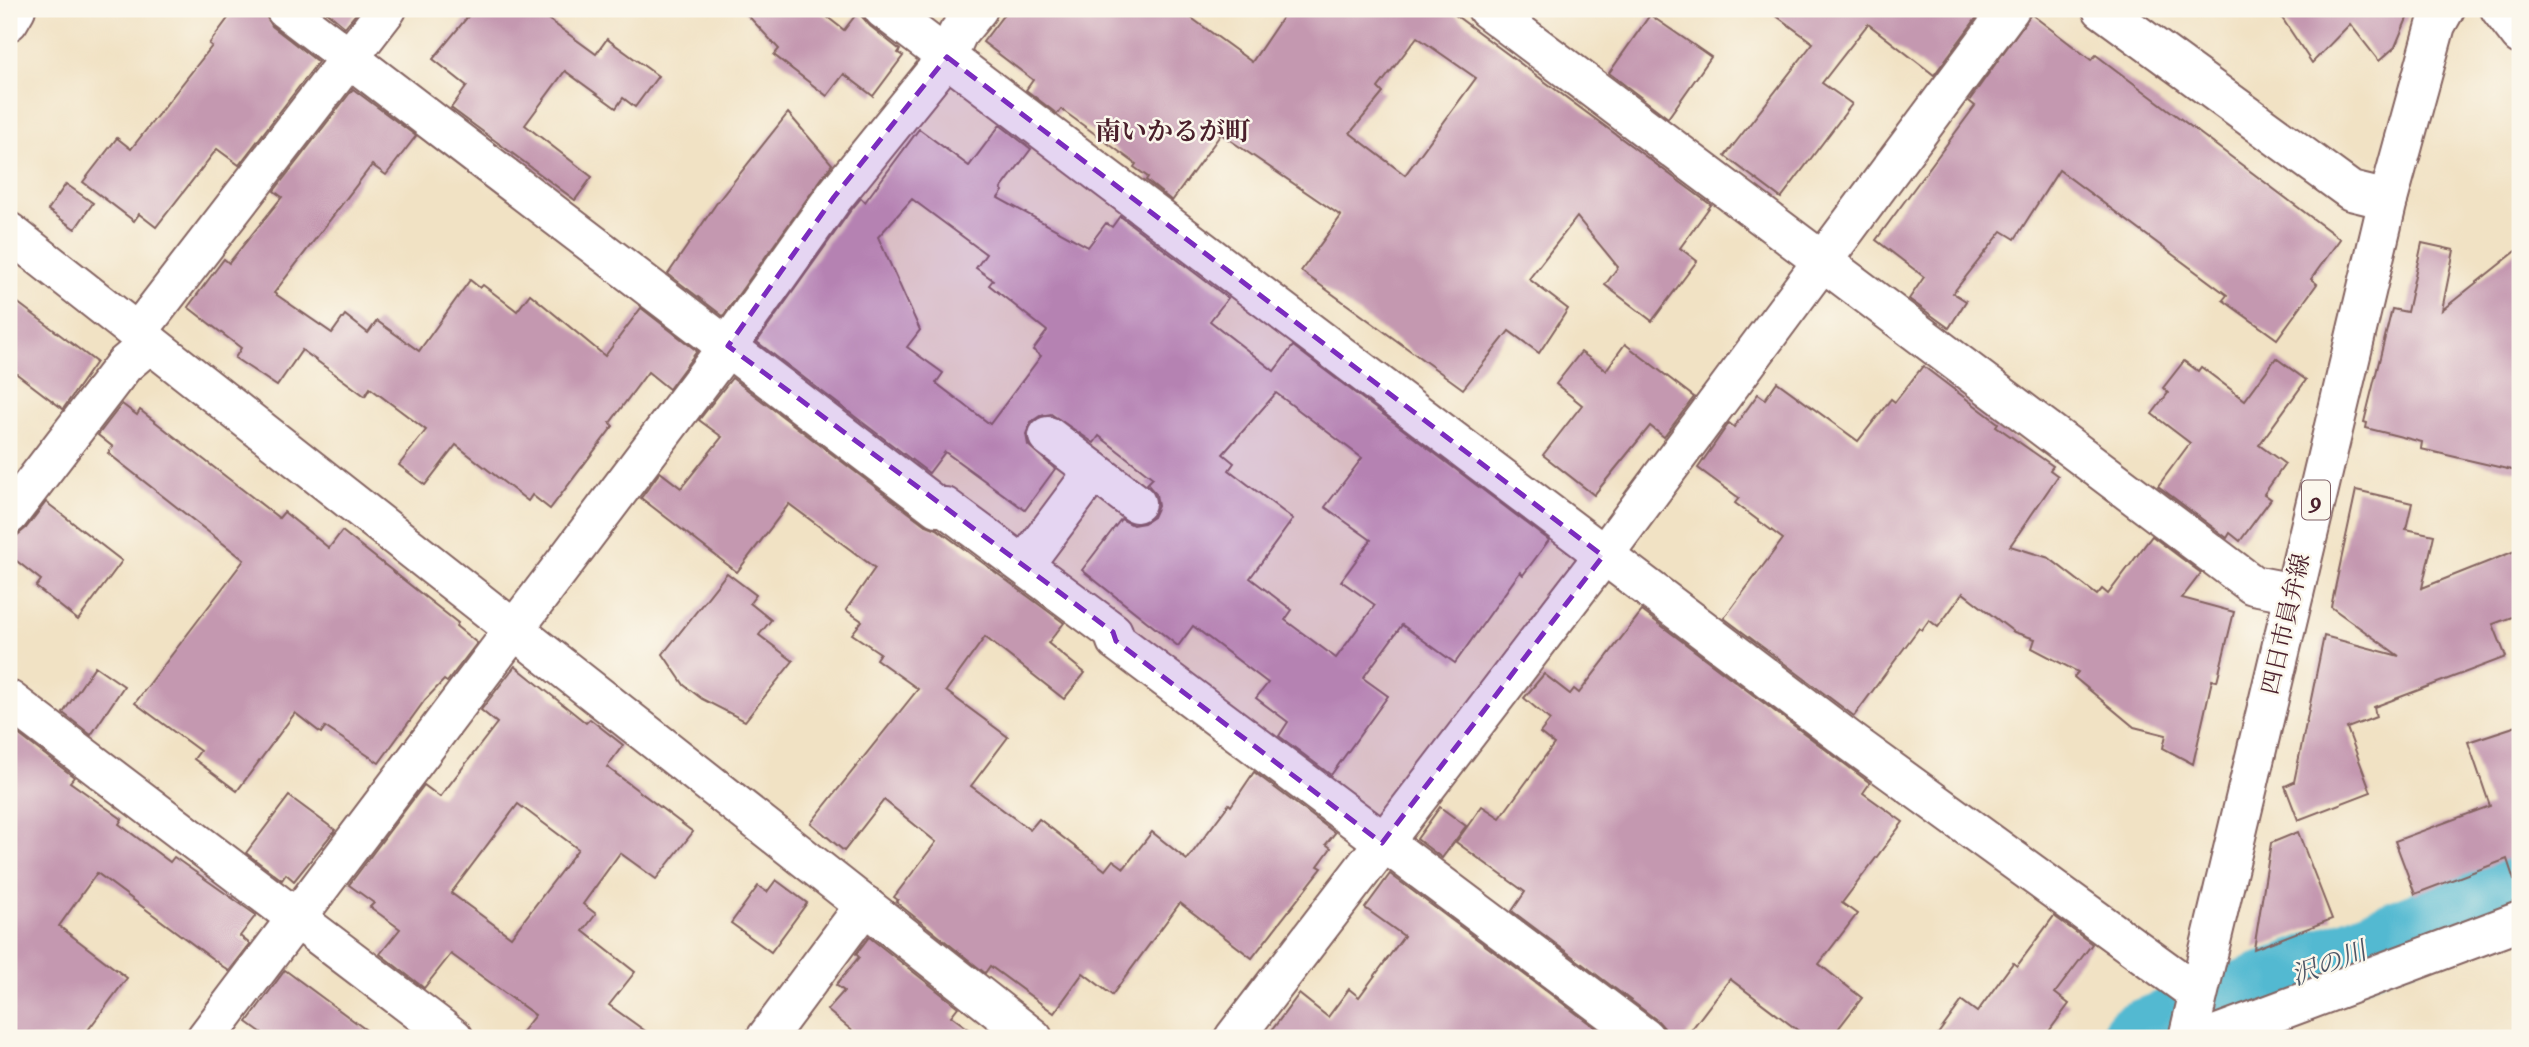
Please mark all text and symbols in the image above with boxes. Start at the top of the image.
district label: 南いかるが町 [1095,116,1251,148]
road number: 9 [2302,480,2330,520]
street label: 四日市員弁線 [2255,550,2317,698]
water label: 沢の川 [2287,934,2374,993]

